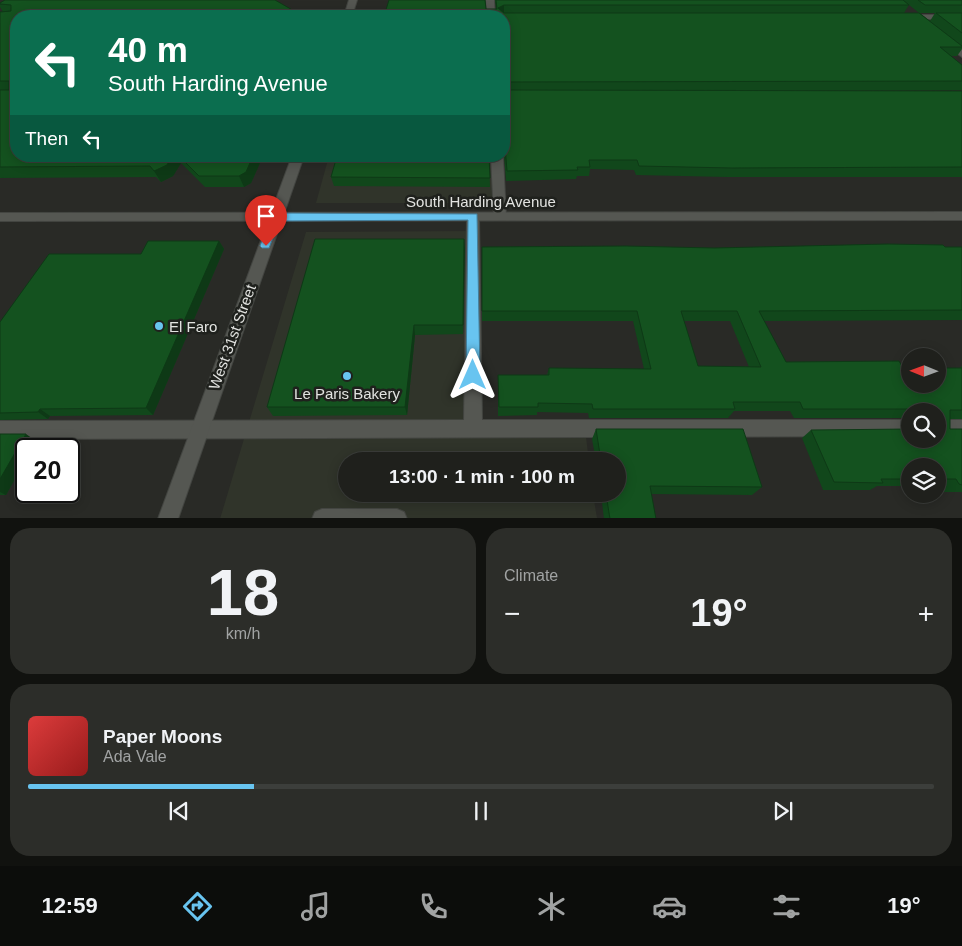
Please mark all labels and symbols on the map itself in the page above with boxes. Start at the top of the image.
street label: South Harding Avenue [406,193,556,210]
pin [245,195,287,246]
street label: West 31st Street [205,281,259,392]
place label: El Faro [169,318,217,335]
marker: El Faro [153,320,165,332]
position arrow [446,348,498,400]
north arrow [901,348,946,392]
marker: Le Paris Bakery [341,370,353,382]
place label: Le Paris Bakery [294,385,400,402]
speed limit sign: 20 [15,438,80,503]

